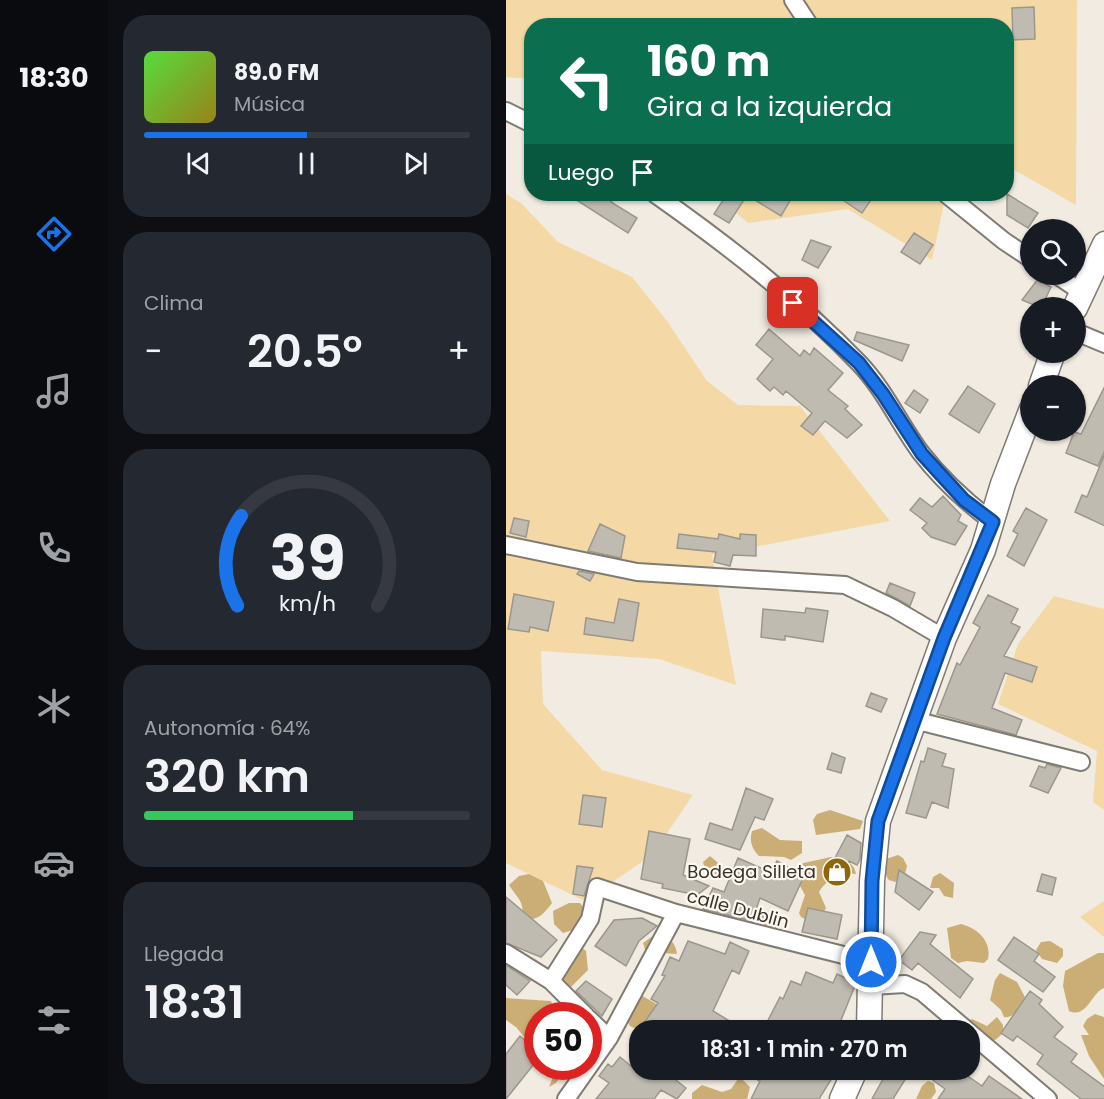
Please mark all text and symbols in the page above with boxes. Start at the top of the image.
text: 160 m [647,32,770,91]
icon: left [548,42,626,120]
text: 89.0 FM [234,57,319,88]
text: 18:30 [19,59,89,96]
text: Gira a la izquierda [647,88,892,125]
text: Música [234,90,305,118]
icon: previous [182,147,215,180]
icon: pause [290,147,323,180]
icon: next [399,147,432,180]
icon: arrive [626,156,659,189]
text: Luego [548,157,614,188]
icon: directions [33,213,75,255]
map controls [1020,219,1086,441]
button: search [1020,219,1086,285]
pin [767,277,818,328]
icon: arrive [776,286,809,319]
text: Clima [144,289,203,317]
button: + [1020,297,1086,363]
text: 20.5° [247,320,363,383]
text: − [144,328,162,375]
text: + [447,328,470,375]
icon: music [33,370,75,412]
button: − [1020,375,1086,441]
text: 39 [269,515,345,603]
icon: phone [33,527,75,569]
text: km/h [278,589,336,620]
icon: climate [33,685,75,727]
text: Autonomía · 64% [144,714,310,742]
text: 320 km [144,745,310,808]
icon: car [33,842,75,884]
shop icon: Bodega Silleta [821,856,853,888]
place label: Bodega Silleta [687,859,816,884]
street label: calle Dublin [684,883,792,934]
position arrow [839,930,903,994]
text: Llegada [144,940,224,968]
text: 18:31 [144,971,244,1034]
icon: filters [33,999,75,1041]
speed limit sign: 50 [524,1002,602,1080]
text: 18:31 · 1 min · 270 m [702,1034,907,1065]

